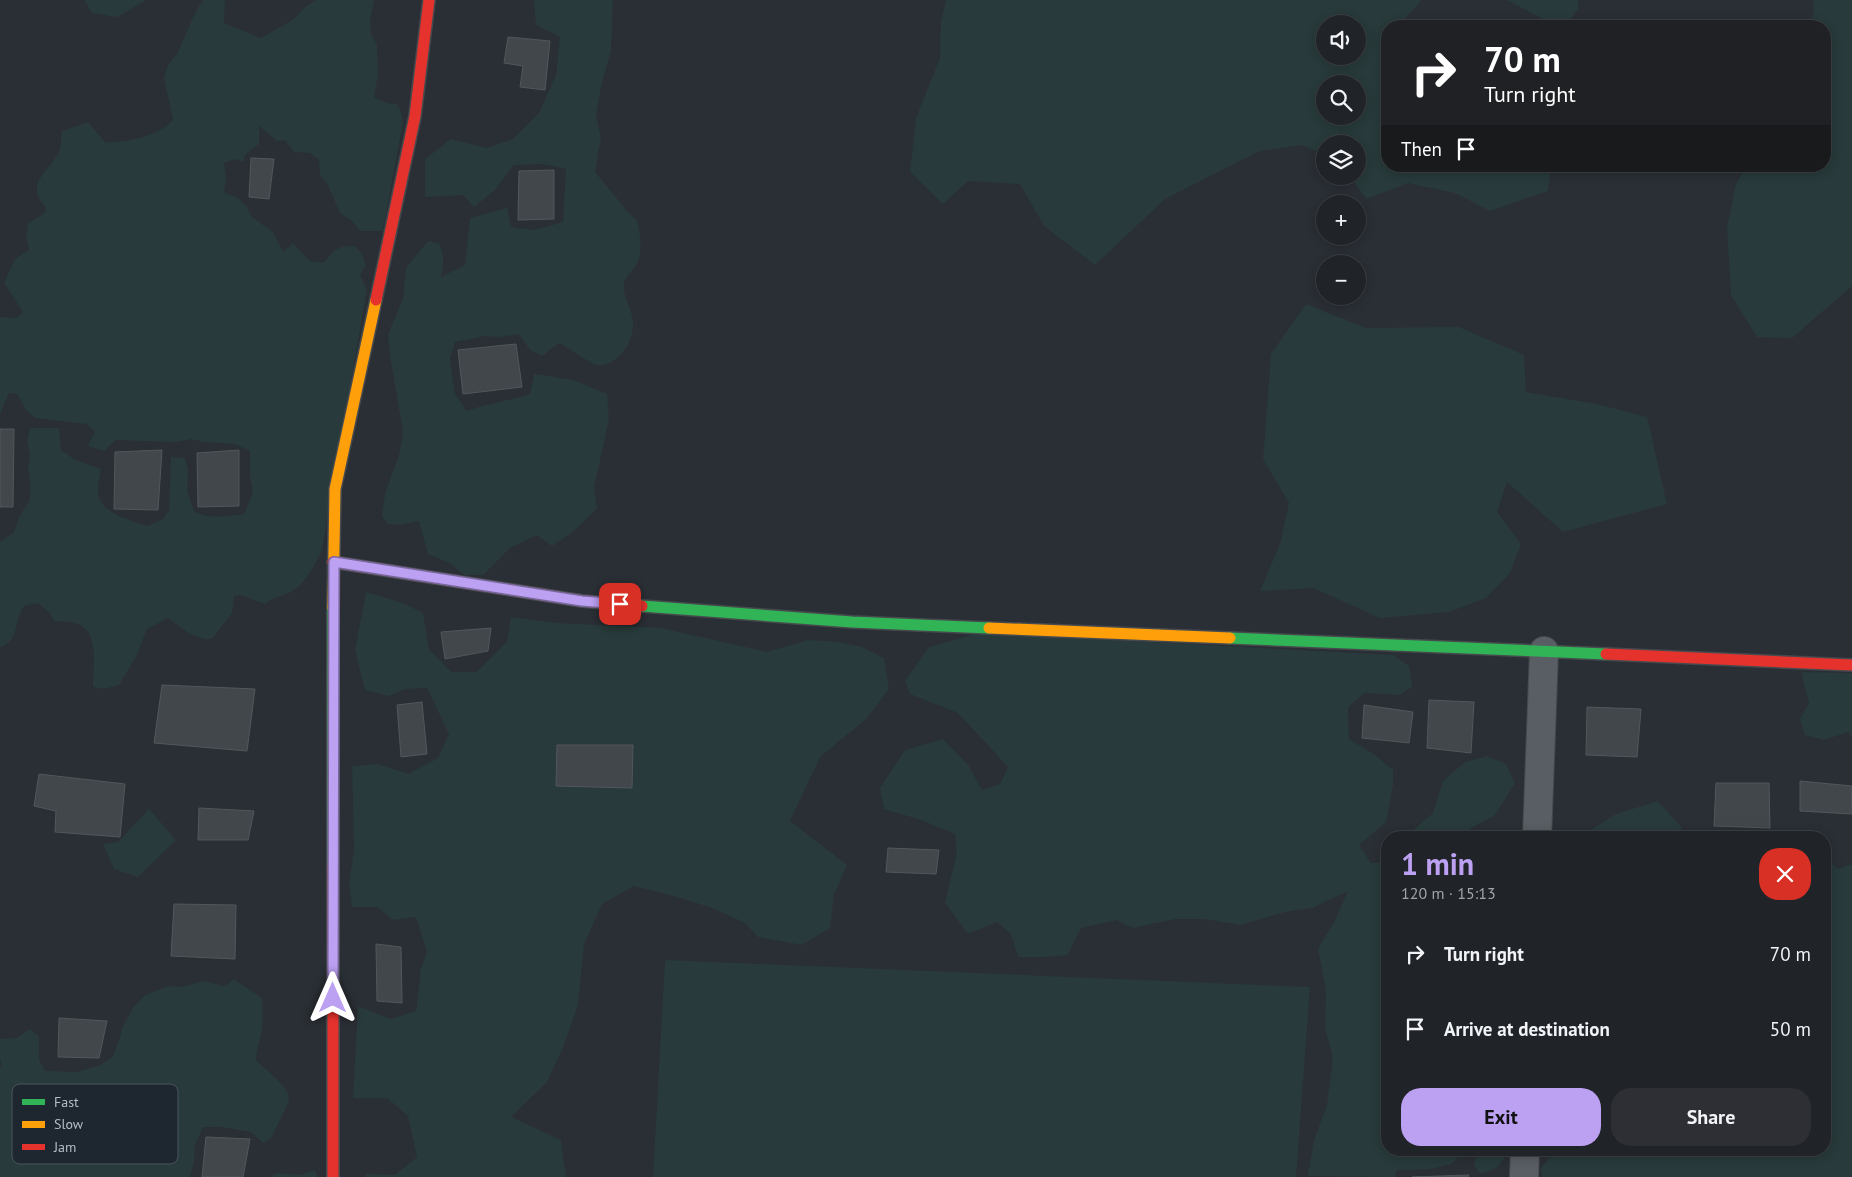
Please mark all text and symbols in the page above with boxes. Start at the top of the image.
map controls [1316,15,1366,305]
button: sound [1316,15,1366,65]
text: 70 m [1484,36,1561,82]
icon: right [1401,40,1466,105]
button: search [1316,75,1366,125]
text: Turn right [1484,80,1576,108]
button: layers [1316,135,1366,185]
icon: arrive [1452,135,1480,163]
text: Then [1401,137,1442,161]
button: + [1316,195,1366,245]
button: − [1316,255,1366,305]
pin [599,583,641,625]
icon: arrive [606,590,634,618]
text: 1 min [1401,844,1474,883]
button: close [1759,848,1811,900]
text: 120 m · 15:13 [1401,883,1496,903]
icon: right [1401,940,1429,968]
text: Turn right [1444,942,1524,966]
text: 70 m [1770,942,1811,966]
position arrow [306,971,358,1023]
icon: arrive [1401,1015,1429,1043]
text: Arrive at destination [1444,1017,1610,1041]
text: 50 m [1770,1017,1811,1041]
legend [12,1084,178,1164]
button: Exit [1401,1088,1601,1146]
button: Share [1611,1088,1811,1146]
text: Fast [54,1093,79,1111]
text: Slow [54,1115,84,1133]
text: Jam [53,1138,76,1156]

